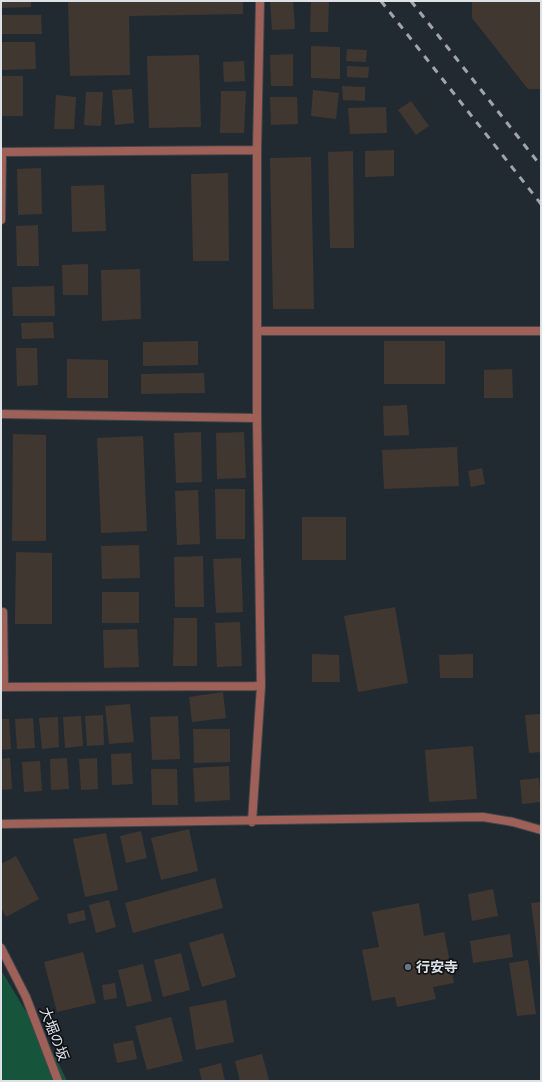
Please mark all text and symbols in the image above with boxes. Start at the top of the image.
place label: 行安寺 [416,957,458,978]
marker: 行安寺 [403,962,413,972]
street label: 大堀の坂 [34,1004,74,1064]

